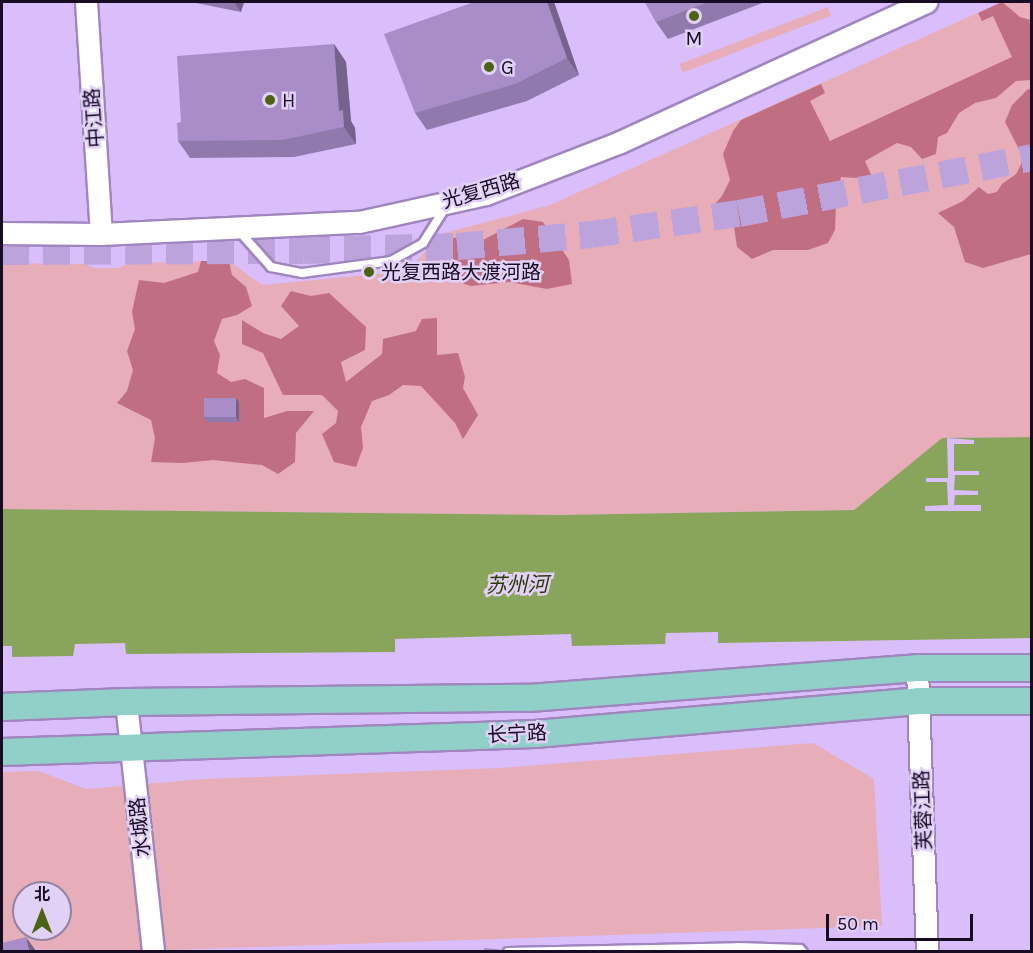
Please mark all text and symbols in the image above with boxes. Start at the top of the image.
marker: M [687,9,701,23]
place label: M [686,26,702,50]
place label: G [501,55,514,79]
marker: G [482,60,496,74]
street label: 中江路 [80,87,108,149]
place label: H [282,88,295,112]
marker: H [263,93,277,107]
street label: 光复西路 [439,168,523,214]
place label: 光复西路大渡河路 [381,260,541,284]
marker: 光复西路大渡河路 [362,265,376,279]
water label: 苏州河 [485,572,549,598]
street label: 长宁路 [486,720,548,748]
street label: 芙蓉江路 [910,770,936,850]
street label: 水城路 [125,796,155,858]
north arrow [12,881,72,941]
text: 北 [34,885,50,904]
scale bar [829,902,976,940]
text: 50 m [837,913,879,935]

